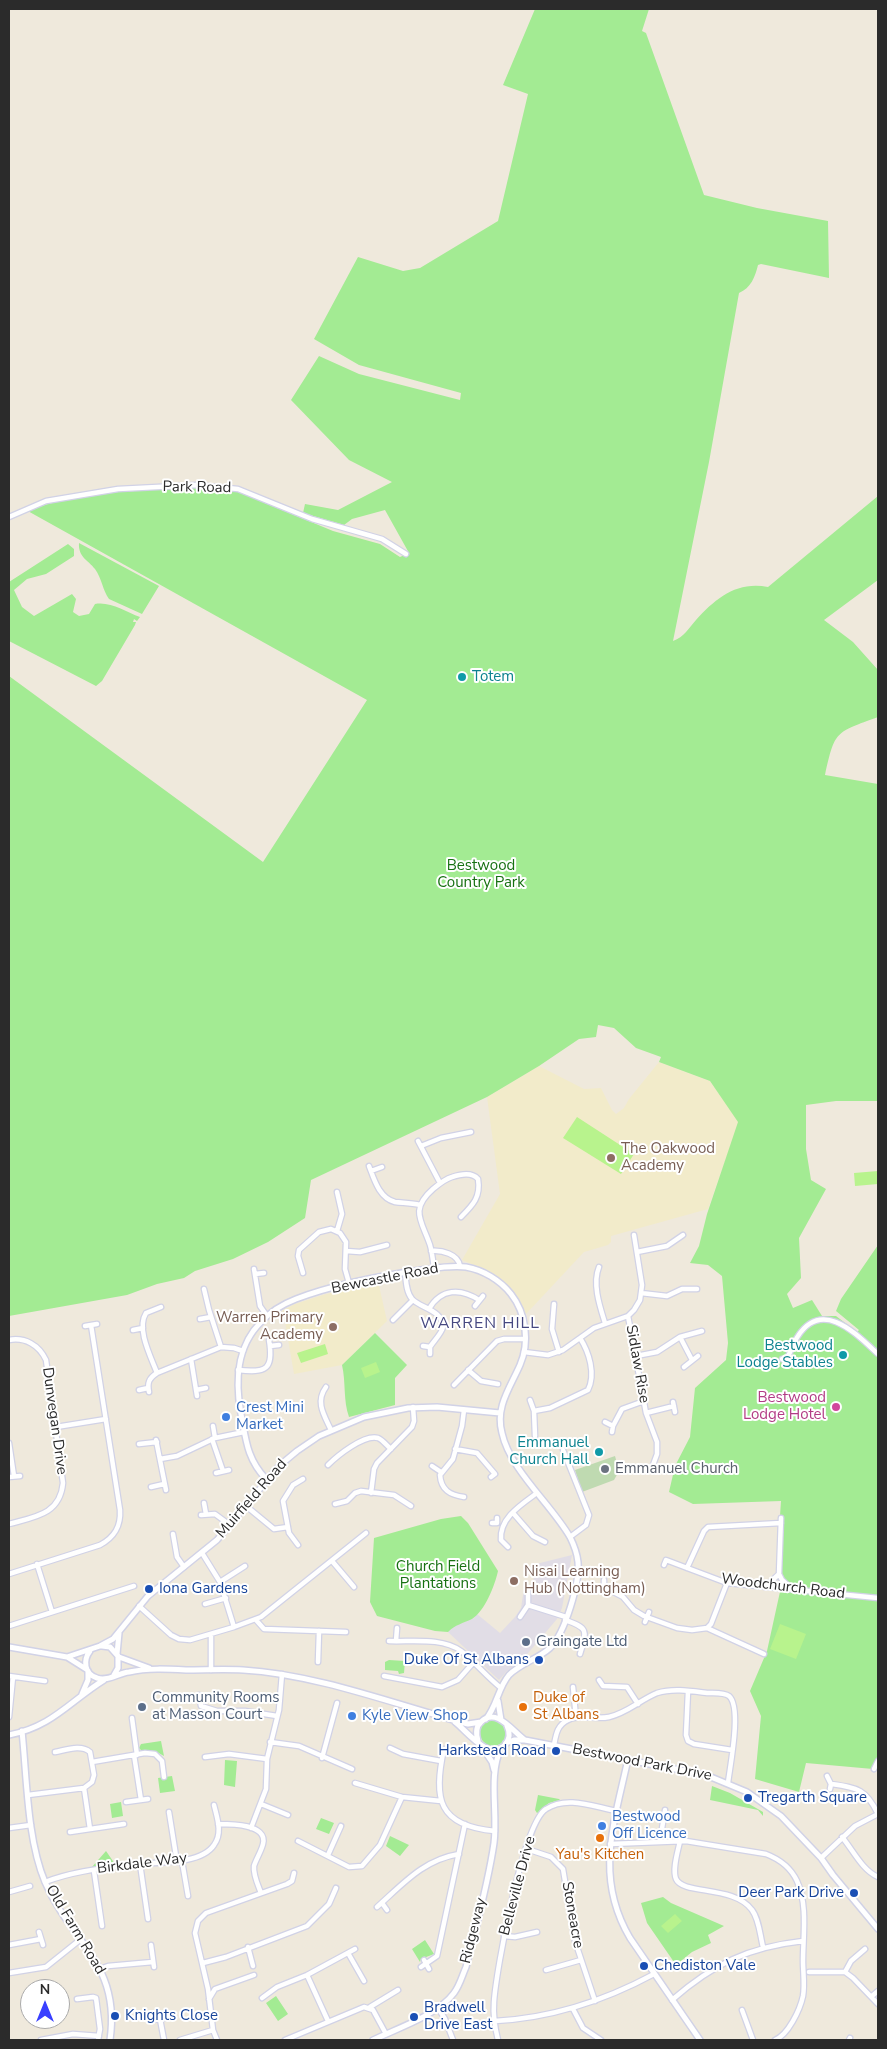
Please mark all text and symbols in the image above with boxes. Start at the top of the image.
street label: Park Road [162,478,232,498]
place label: Totem [472,668,514,686]
marker: Totem [456,671,468,683]
park label: Bestwood Country Park [437,857,525,892]
place label: The Oakwood Academy [621,1140,715,1175]
marker: The Oakwood Academy [605,1152,617,1164]
street label: Bewcastle Road [330,1260,440,1298]
place label: Warren Primary Academy [216,1309,323,1344]
district label: WARREN HILL [419,1314,541,1334]
marker: Warren Primary Academy [327,1321,339,1333]
street label: Sidlaw Rise [621,1324,653,1404]
place label: Bestwood Lodge Stables [737,1337,833,1372]
marker: Bestwood Lodge Stables [837,1349,849,1361]
street label: Dunvegan Drive [38,1366,70,1476]
place label: Bestwood Lodge Hotel [743,1389,826,1424]
place label: Crest Mini Market [236,1399,304,1434]
marker: Bestwood Lodge Hotel [830,1401,842,1413]
marker: Crest Mini Market [220,1411,232,1423]
place label: Emmanuel Church Hall [509,1434,589,1469]
marker: Emmanuel Church Hall [593,1446,605,1458]
street label: Muirfield Road [213,1456,291,1542]
place label: Emmanuel Church [615,1460,738,1478]
marker: Emmanuel Church [599,1463,611,1475]
park label: Church Field Plantations [396,1558,480,1593]
place label: Nisai Learning Hub (Nottingham) [524,1563,646,1598]
street label: Woodchurch Road [720,1570,846,1604]
marker: Nisai Learning Hub (Nottingham) [508,1575,520,1587]
place label: Iona Gardens [159,1580,248,1598]
marker: Iona Gardens [143,1583,155,1595]
place label: Graingate Ltd [536,1633,628,1651]
marker: Graingate Ltd [520,1636,532,1648]
place label: Duke Of St Albans [404,1651,529,1669]
marker: Duke Of St Albans [533,1654,545,1666]
place label: Community Rooms at Masson Court [152,1689,280,1724]
place label: Duke of St Albans [533,1689,599,1724]
marker: Community Rooms at Masson Court [136,1701,148,1713]
marker: Duke of St Albans [517,1701,529,1713]
place label: Kyle View Shop [362,1707,468,1725]
marker: Kyle View Shop [346,1710,358,1722]
street label: Bestwood Park Drive [571,1741,713,1785]
place label: Harkstead Road [438,1742,546,1760]
marker: Harkstead Road [550,1745,562,1757]
place label: Tregarth Square [758,1789,867,1807]
marker: Tregarth Square [742,1792,754,1804]
place label: Bestwood Off Licence [612,1808,687,1843]
marker: Bestwood Off Licence [596,1820,608,1832]
marker: Yau's Kitchen [594,1832,606,1844]
street label: Belleville Drive [496,1834,540,1938]
place label: Yau's Kitchen [556,1846,644,1864]
street label: Birkdale Way [96,1850,188,1878]
street label: Stoneacre [557,1880,587,1950]
street label: Old Farm Road [41,1882,109,1978]
place label: Deer Park Drive [738,1884,844,1902]
marker: Deer Park Drive [848,1887,860,1899]
street label: Ridgeway [457,1896,491,1966]
place label: Chediston Vale [654,1957,756,1975]
marker: Chediston Vale [638,1960,650,1972]
north arrow [20,1979,70,2029]
text: N [40,1980,50,1999]
place label: Bradwell Drive East [424,1999,492,2034]
place label: Knights Close [125,2007,218,2025]
marker: Knights Close [109,2010,121,2022]
marker: Bradwell Drive East [408,2011,420,2023]

